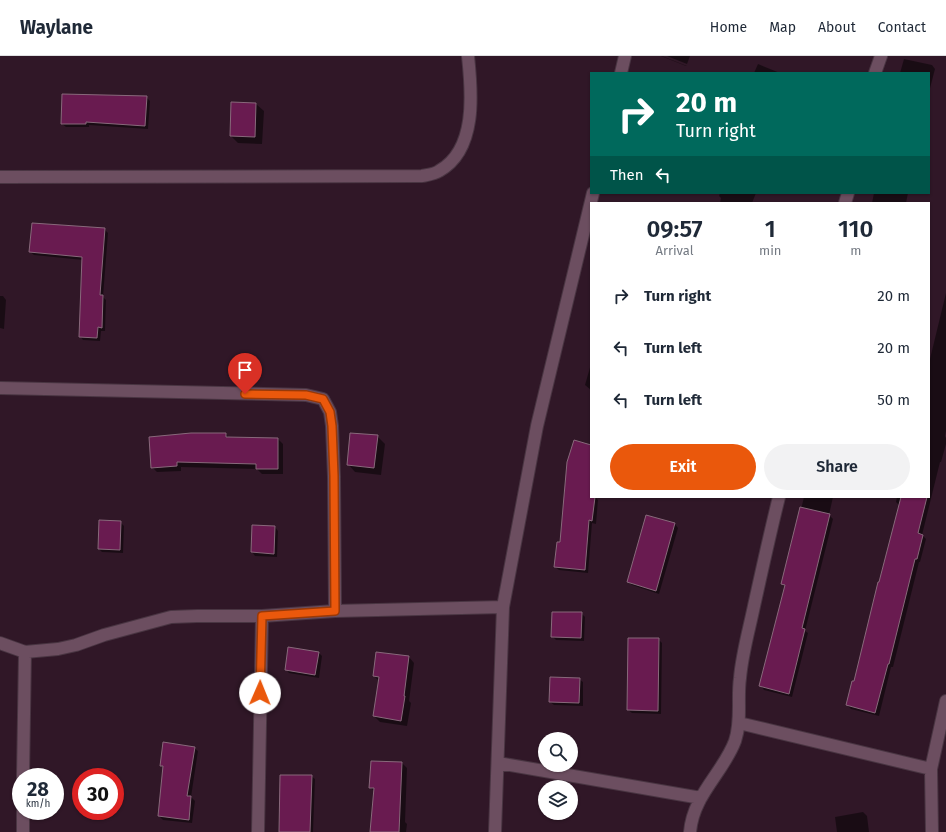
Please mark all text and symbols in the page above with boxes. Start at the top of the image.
text: Waylane [20,16,93,39]
text: Home [710,19,747,36]
text: Map [769,19,796,36]
text: About [818,19,856,36]
text: Contact [878,19,926,36]
text: 20 m [676,86,737,119]
icon: right [610,88,662,140]
text: Turn right [676,120,756,142]
icon: left [652,164,674,186]
text: Then [610,166,644,184]
text: 09:57 [647,215,702,243]
text: 1 [765,215,776,243]
text: 110 [838,215,873,243]
text: Arrival [655,243,694,258]
text: min [759,243,781,258]
text: m [850,243,861,258]
icon: right [610,285,632,307]
text: Turn right [644,287,711,305]
text: 20 m [877,287,910,305]
icon: left [610,337,632,359]
text: Turn left [644,339,702,357]
text: 20 m [877,339,910,357]
pin [228,353,262,394]
icon: arrive [234,359,256,381]
icon: left [610,389,632,411]
text: Turn left [644,391,702,409]
text: 50 m [877,391,910,409]
button: Exit [610,444,756,490]
button: Share [764,444,910,490]
position arrow [239,672,281,714]
map controls [538,732,578,820]
button: search [538,732,578,772]
speed limit sign: 30 [72,768,124,820]
text: 28 [27,777,49,801]
button: layers [538,780,578,820]
text: km/h [26,798,50,810]

